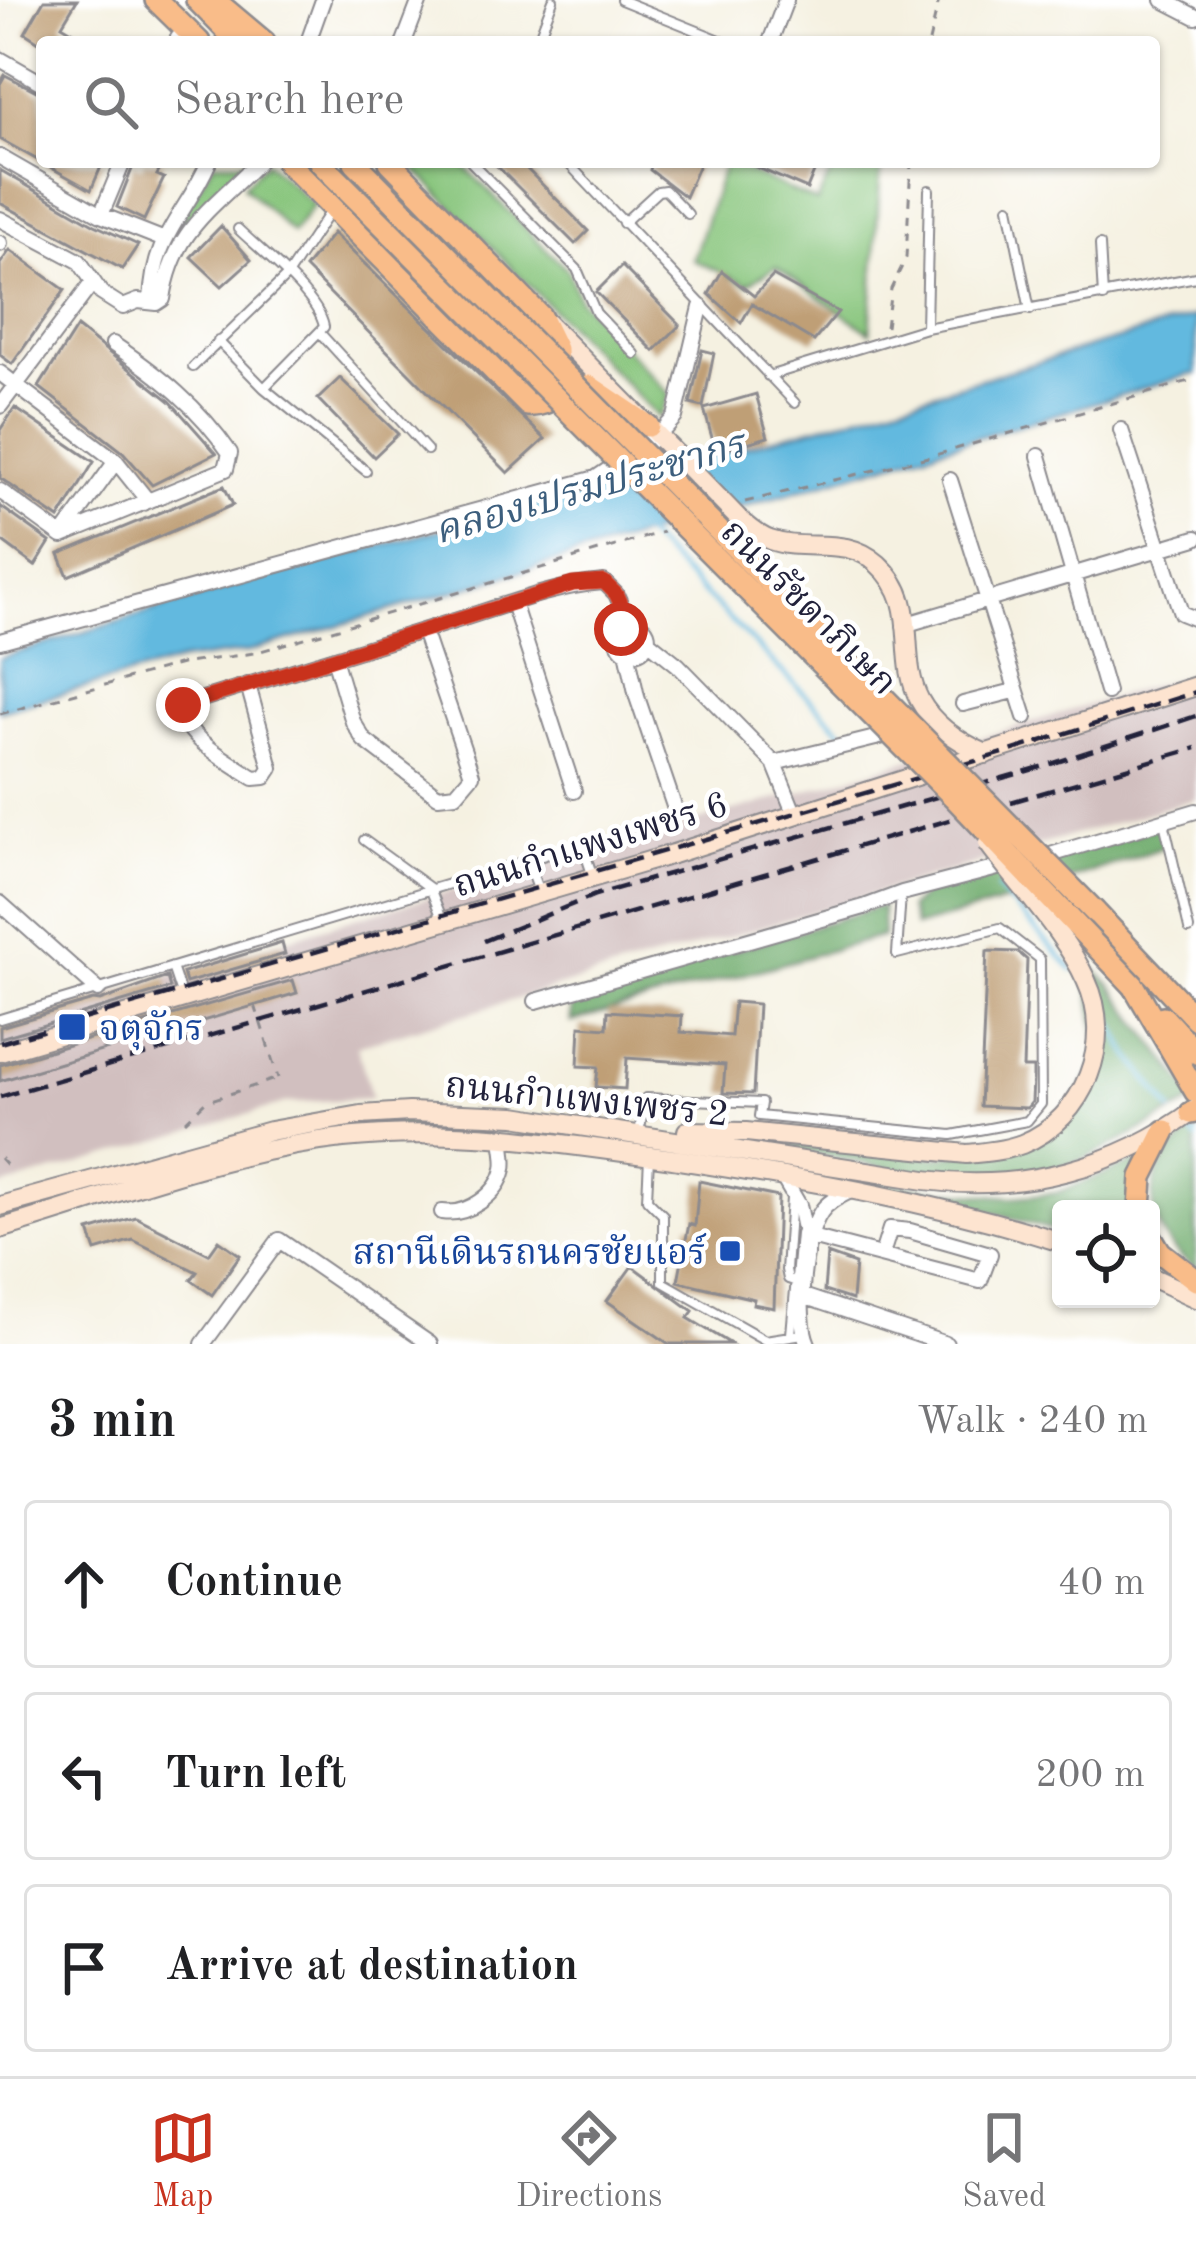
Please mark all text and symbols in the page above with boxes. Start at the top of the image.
search box [36,36,1160,168]
icon: search [78,69,144,135]
text: Search here [174,79,404,124]
water label: คลองเปรมประชากร [430,424,753,552]
street label: ถนนรัชดาภิเษก [713,512,904,703]
route start [594,602,648,656]
route end [156,678,210,732]
street label: ถนนกำแพงเพชร 6 [449,786,733,906]
place label: จตุจักร [99,1009,203,1051]
marker: จตุจักร [56,1011,88,1043]
street label: ถนนกำแพงเพชร 2 [443,1067,730,1135]
map controls [1052,1200,1160,1308]
button: locate [1052,1200,1160,1308]
place label: สถานีเดินรถนครชัยแอร์ [352,1232,707,1273]
marker: สถานีเดินรถนครชัยแอร์ [717,1238,743,1264]
text: 3 min [48,1397,176,1448]
text: Walk · 240 m [917,1402,1148,1441]
icon: ahead [51,1551,117,1617]
text: Continue [165,1561,343,1606]
text: 40 m [1058,1564,1145,1603]
icon: left [51,1743,117,1809]
text: Turn left [165,1753,346,1798]
text: 200 m [1035,1756,1145,1795]
icon: arrive [51,1935,117,2001]
text: Arrive at destination [165,1945,578,1990]
tab: Map [150,2105,216,2218]
tab: Directions [516,2105,662,2218]
tab: Saved [962,2105,1046,2218]

